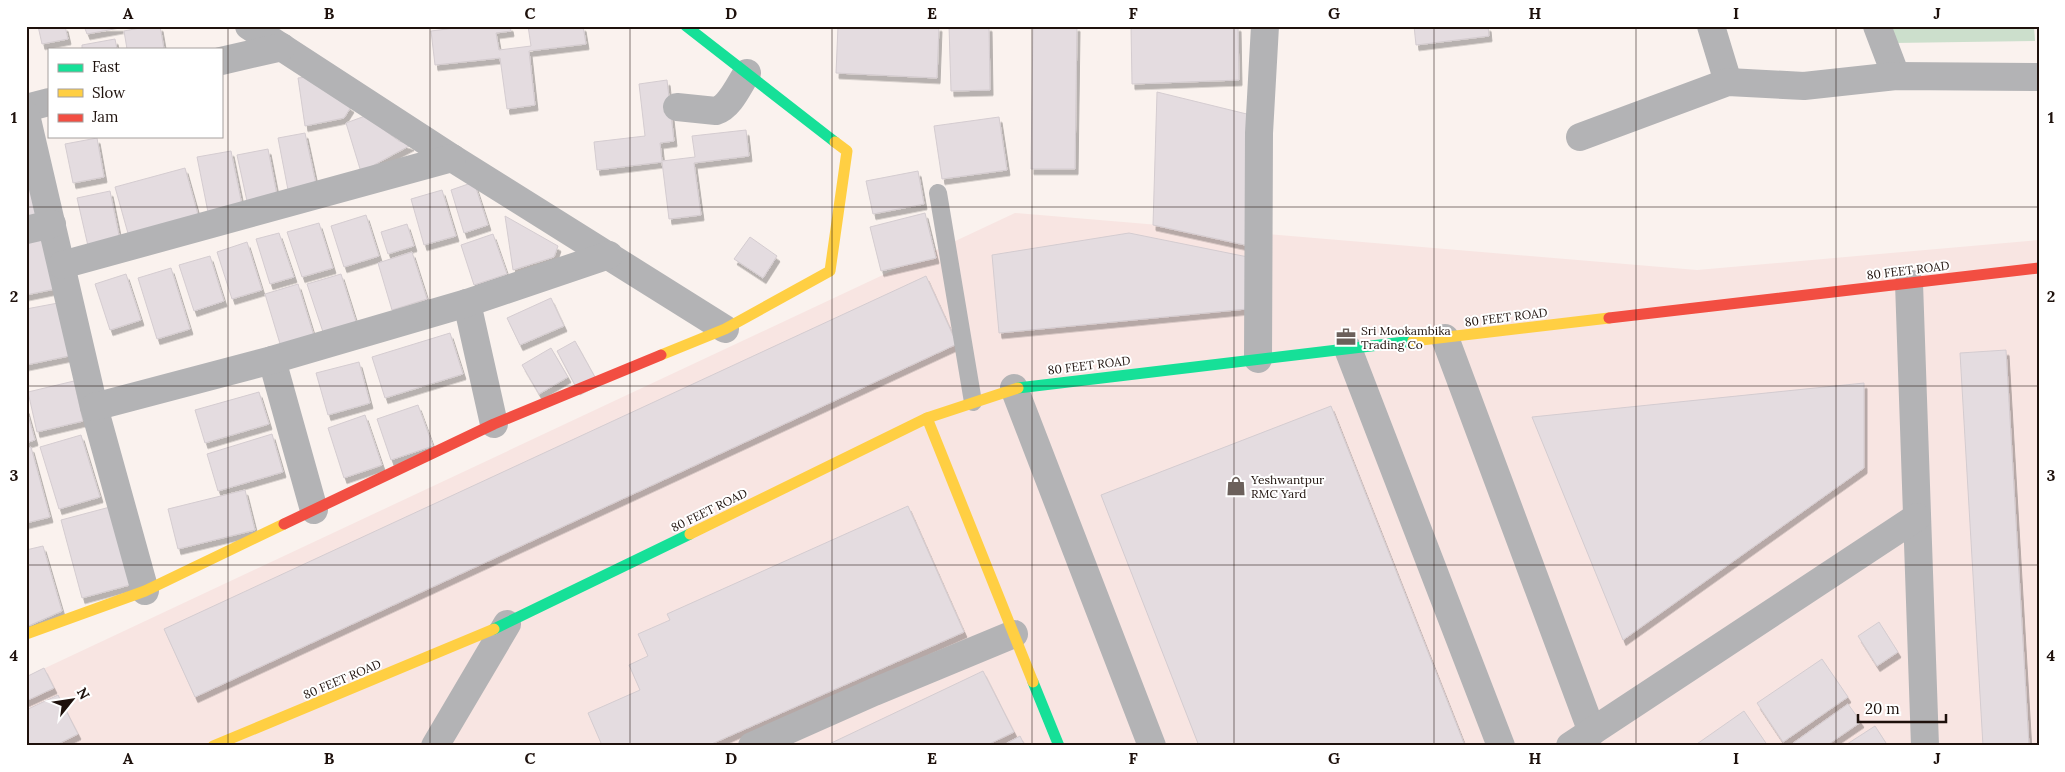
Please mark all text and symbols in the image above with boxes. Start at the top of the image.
text: A [123,3,134,23]
text: B [324,3,335,23]
text: C [524,3,536,23]
text: D [725,3,737,23]
text: E [927,3,937,23]
text: F [1128,3,1138,23]
text: G [1328,3,1340,23]
text: H [1529,3,1542,23]
text: I [1733,3,1739,23]
text: J [1933,3,1941,23]
legend [48,48,222,138]
text: Fast [92,57,120,76]
text: Slow [92,83,125,102]
text: 1 [11,107,17,127]
text: Jam [91,107,119,126]
text: 1 [2048,107,2054,127]
street label: 80 FEET ROAD [1866,257,1950,283]
text: 2 [10,286,18,306]
text: 2 [2047,286,2055,306]
street label: 80 FEET ROAD [1464,304,1548,330]
place label: Sri Mookambika Trading Co [1361,323,1451,352]
office icon: Sri Mookambika Trading Co [1335,326,1357,348]
street label: 80 FEET ROAD [1047,352,1131,378]
text: 3 [10,465,19,485]
text: 3 [2047,465,2056,485]
place label: Yeshwantpur RMC Yard [1250,472,1325,501]
shop icon: Yeshwantpur RMC Yard [1225,475,1247,497]
street label: 80 FEET ROAD [668,485,750,535]
text: 4 [10,645,19,665]
text: 4 [2047,645,2056,665]
street label: 80 FEET ROAD [301,656,383,702]
north arrow [48,674,98,724]
text: N [73,684,94,703]
scale bar [1858,692,1945,724]
text: 20 m [1865,699,1900,718]
text: A [123,748,134,768]
text: B [324,748,335,768]
text: C [524,748,536,768]
text: D [725,748,737,768]
text: E [927,748,937,768]
text: F [1128,748,1138,768]
text: G [1328,748,1340,768]
text: H [1529,748,1542,768]
text: I [1733,748,1739,768]
text: J [1933,748,1941,768]

